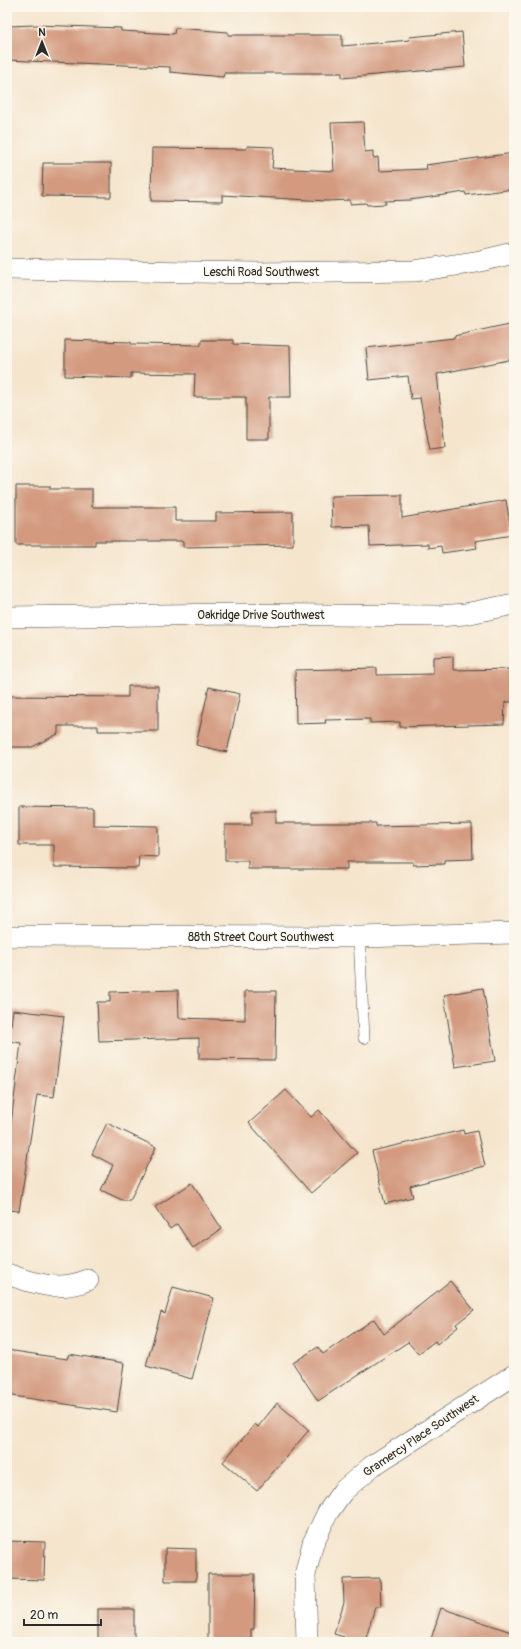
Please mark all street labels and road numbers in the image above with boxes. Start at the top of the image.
street label: Leschi Road Southwest [203,265,319,280]
street label: Oakridge Drive Southwest [197,608,325,623]
street label: 88th Street Court Southwest [188,930,334,945]
street label: Gramercy Place Southwest [360,1392,482,1480]

